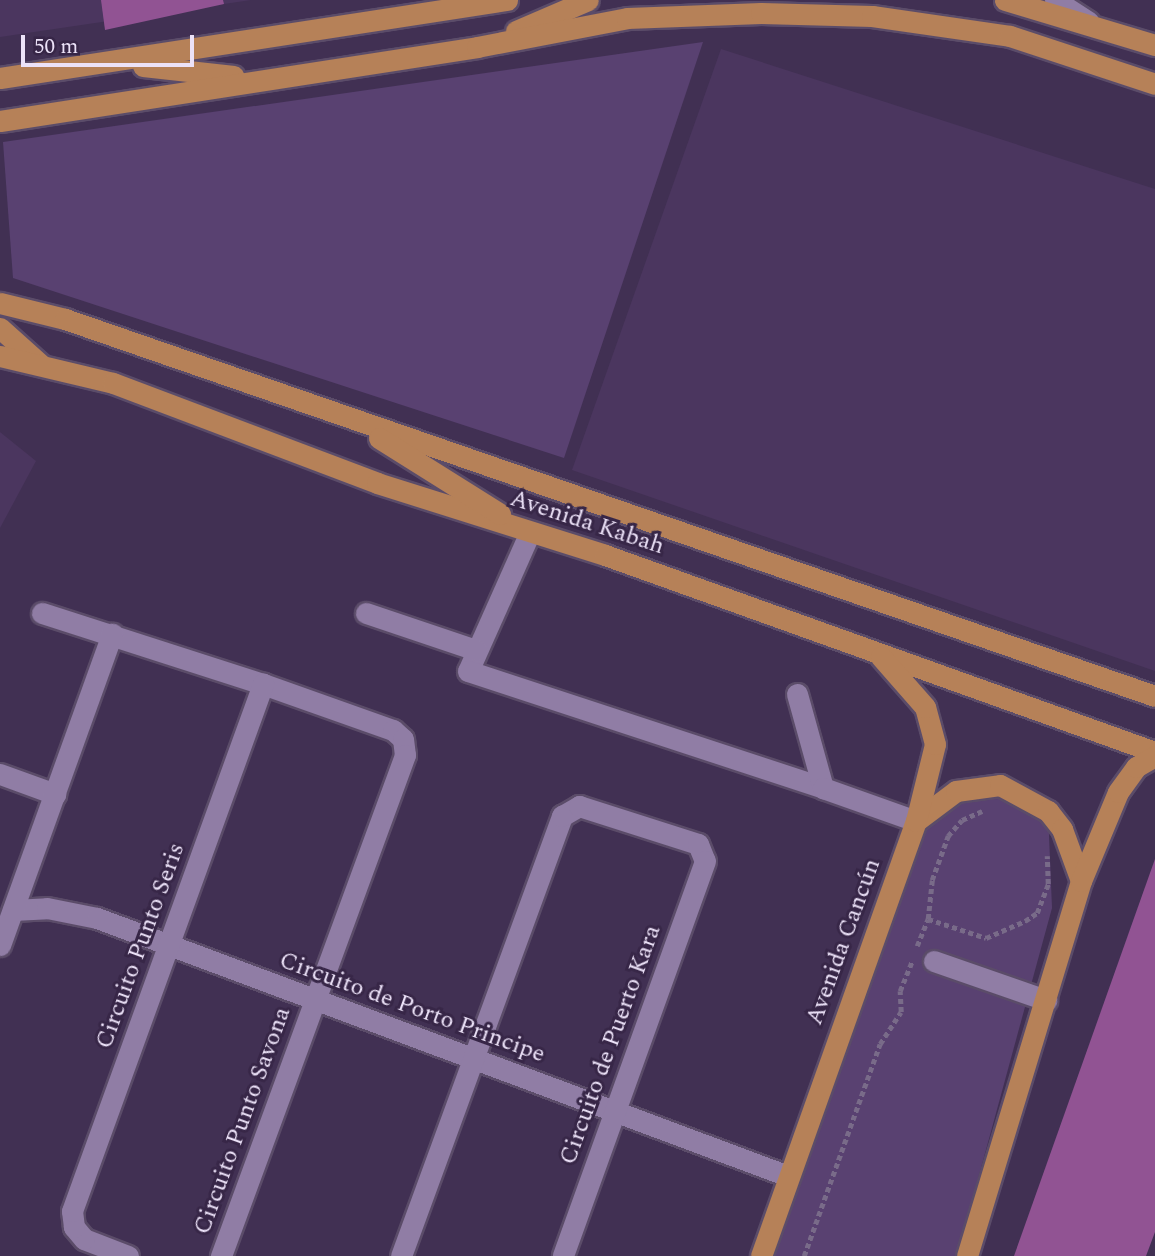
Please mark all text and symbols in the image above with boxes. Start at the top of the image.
scale bar [24,21,198,65]
text: 50 m [34,31,78,63]
street label: Avenida Kabah [506,485,668,561]
street label: Circuito Punto Seris [90,839,192,1053]
street label: Avenida Cancún [801,855,887,1029]
street label: Circuito de Puerto Kara [554,921,668,1169]
street label: Circuito de Porto Principe [275,946,549,1070]
street label: Circuito Punto Savona [188,1003,298,1239]

